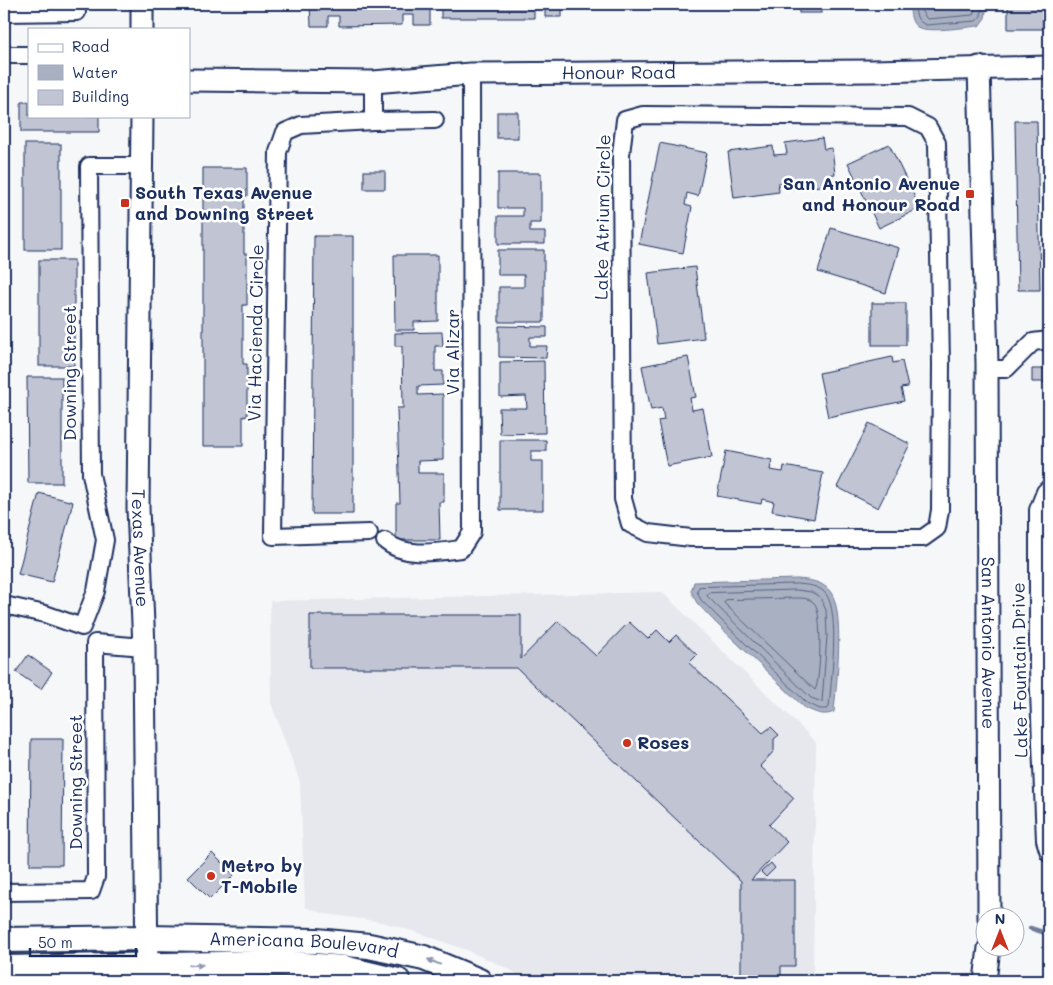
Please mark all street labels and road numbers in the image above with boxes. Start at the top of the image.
street label: Honour Road [562,59,676,84]
street label: Lake Atrium Circle [589,134,615,300]
street label: Via Hacienda Circle [241,244,269,422]
street label: Downing Street [57,305,81,441]
street label: Via Alizar [440,309,464,395]
street label: Texas Avenue [127,489,155,608]
street label: San Antonio Avenue [977,557,1001,729]
street label: Lake Fountain Drive [1005,582,1033,758]
street label: Downing Street [63,714,87,850]
street label: Americana Boulevard [209,926,401,963]

